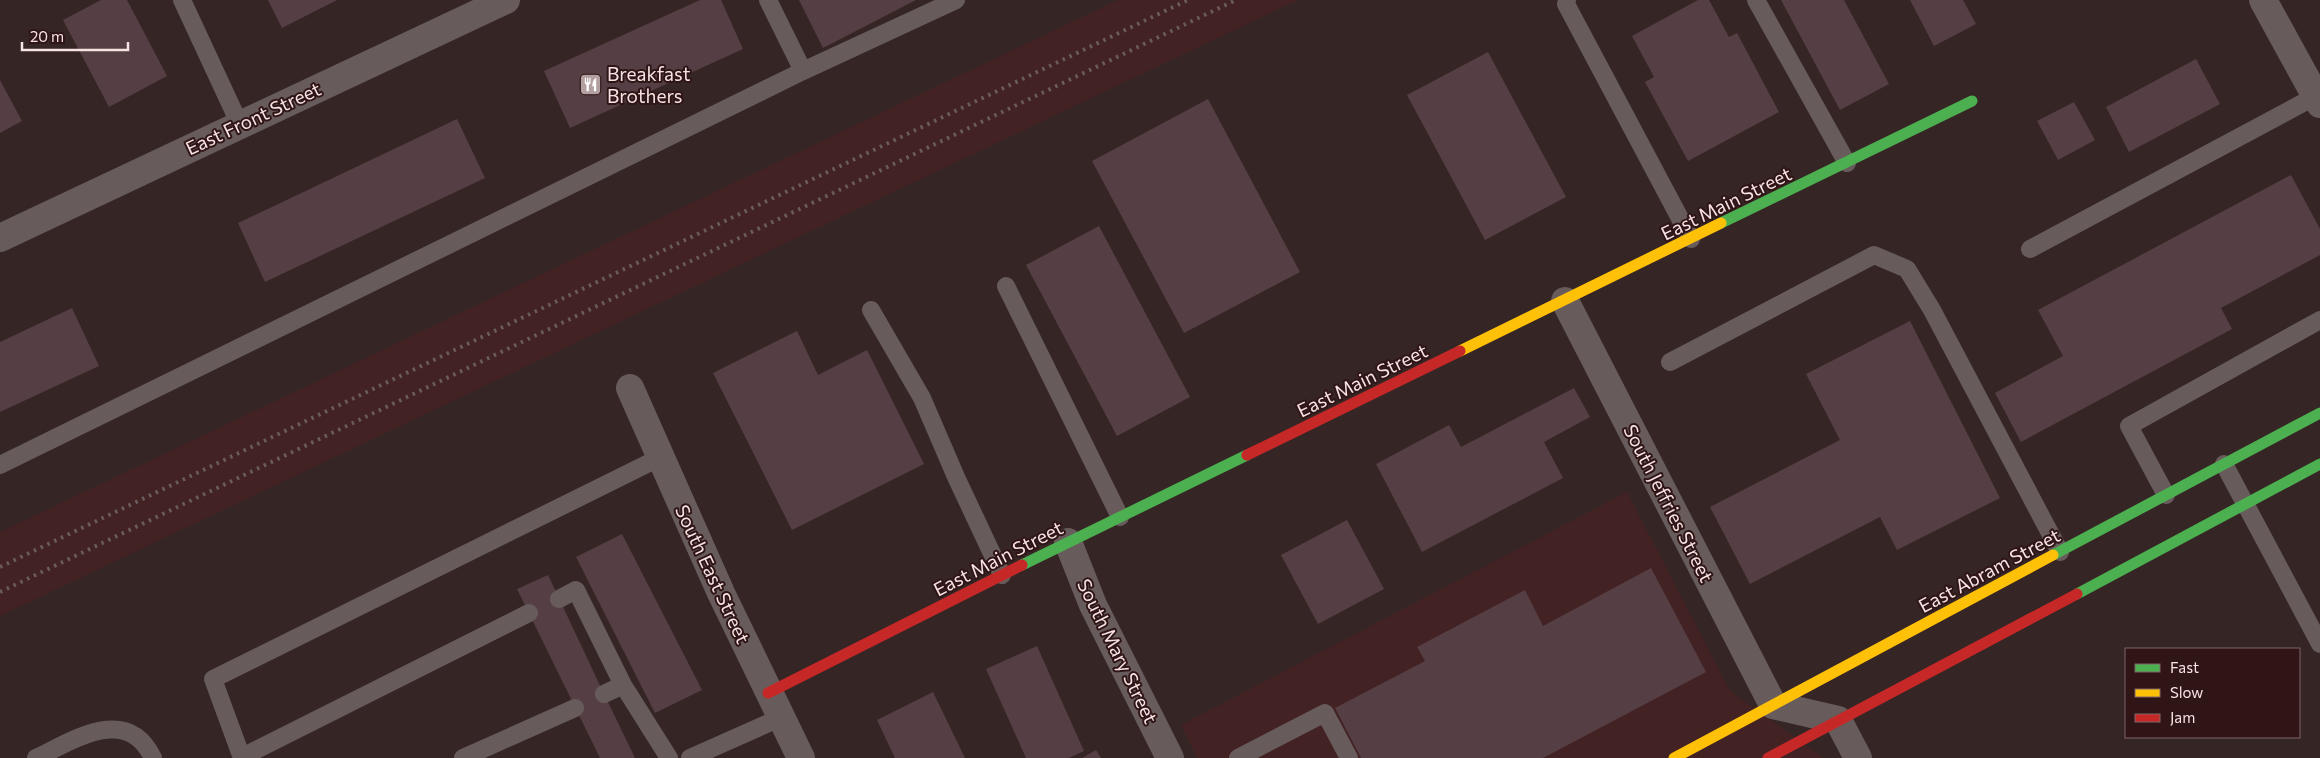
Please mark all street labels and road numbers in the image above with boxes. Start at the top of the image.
street label: East Front Street [182,77,324,159]
street label: East Main Street [1657,161,1795,245]
street label: East Main Street [1293,338,1431,422]
street label: South Jeffries Street [1619,420,1719,586]
street label: South East Street [671,501,755,647]
street label: East Main Street [929,515,1067,601]
street label: East Abram Street [1914,523,2064,617]
street label: South Mary Street [1073,575,1163,727]

